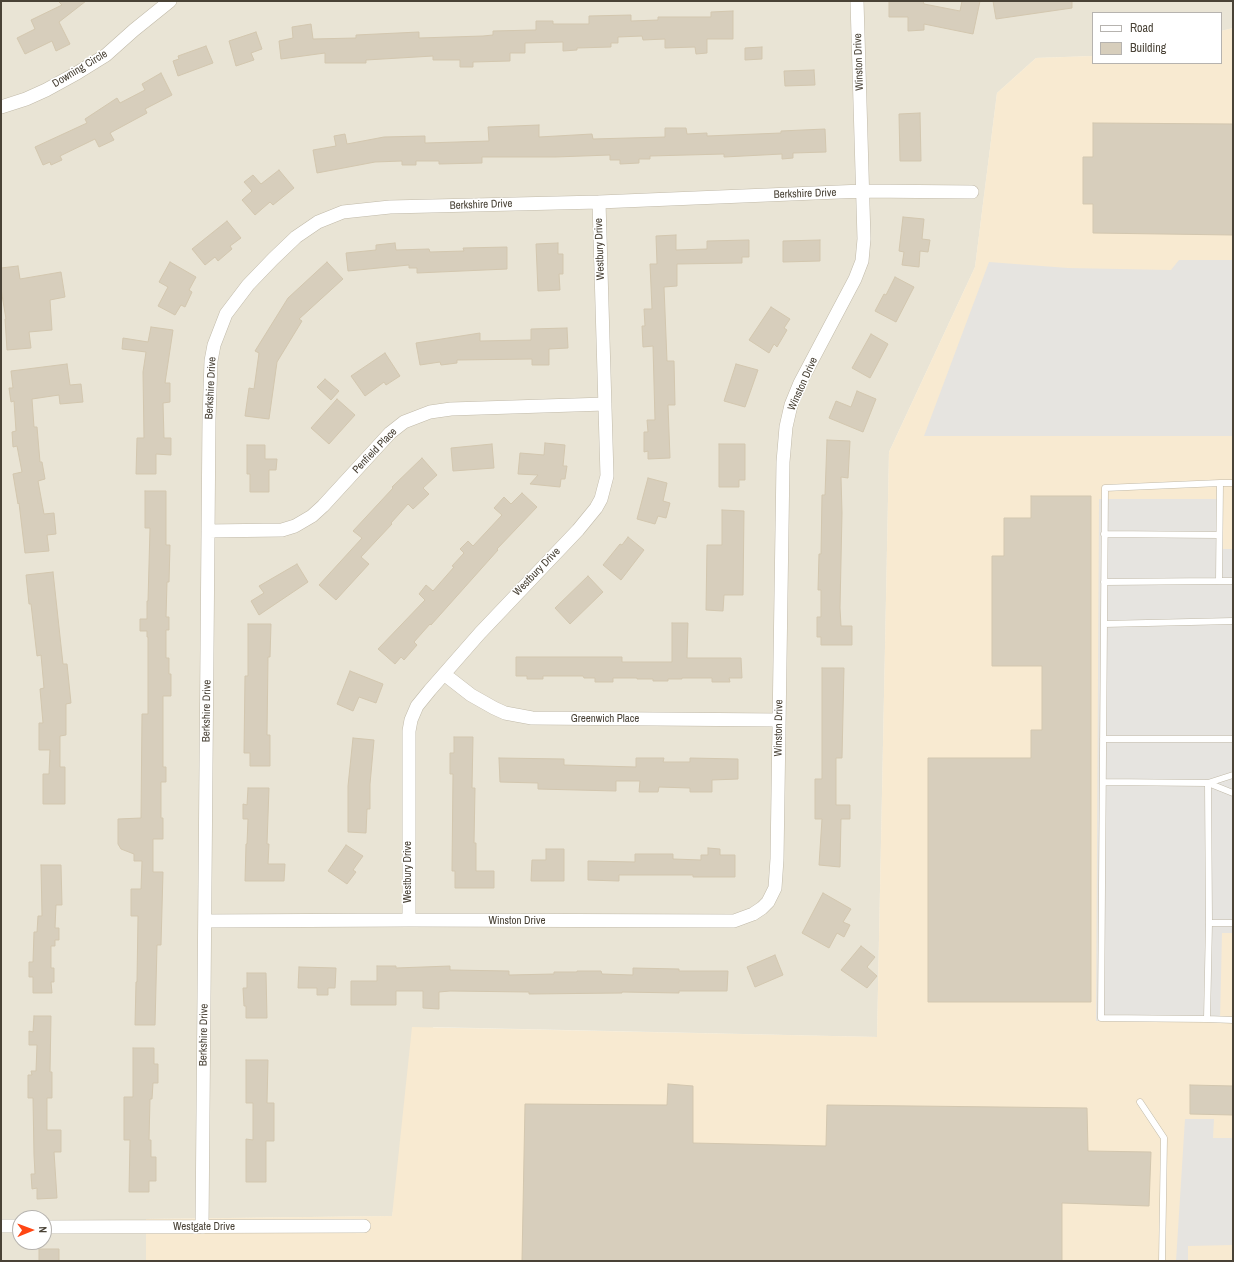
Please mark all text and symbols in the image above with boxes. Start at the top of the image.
legend [1092,12,1222,64]
text: Road [1130,20,1154,36]
street label: Winston Drive [851,33,867,91]
text: Building [1130,40,1166,56]
street label: Downing Circle [50,47,110,91]
street label: Berkshire Drive [773,186,837,202]
street label: Berkshire Drive [449,197,513,213]
street label: Westbury Drive [592,218,608,280]
street label: Winston Drive [785,355,821,413]
street label: Berkshire Drive [203,356,219,420]
street label: Penfield Place [350,425,400,477]
street label: Westbury Drive [511,545,563,599]
street label: Berkshire Drive [200,680,214,742]
street label: Winston Drive [772,699,786,757]
street label: Greenwich Place [571,712,639,726]
street label: Westbury Drive [401,841,415,903]
street label: Winston Drive [488,914,546,928]
street label: Berkshire Drive [197,1004,211,1066]
north arrow [12,1210,52,1250]
street label: Westgate Drive [173,1220,235,1234]
text: N [36,1226,50,1233]

